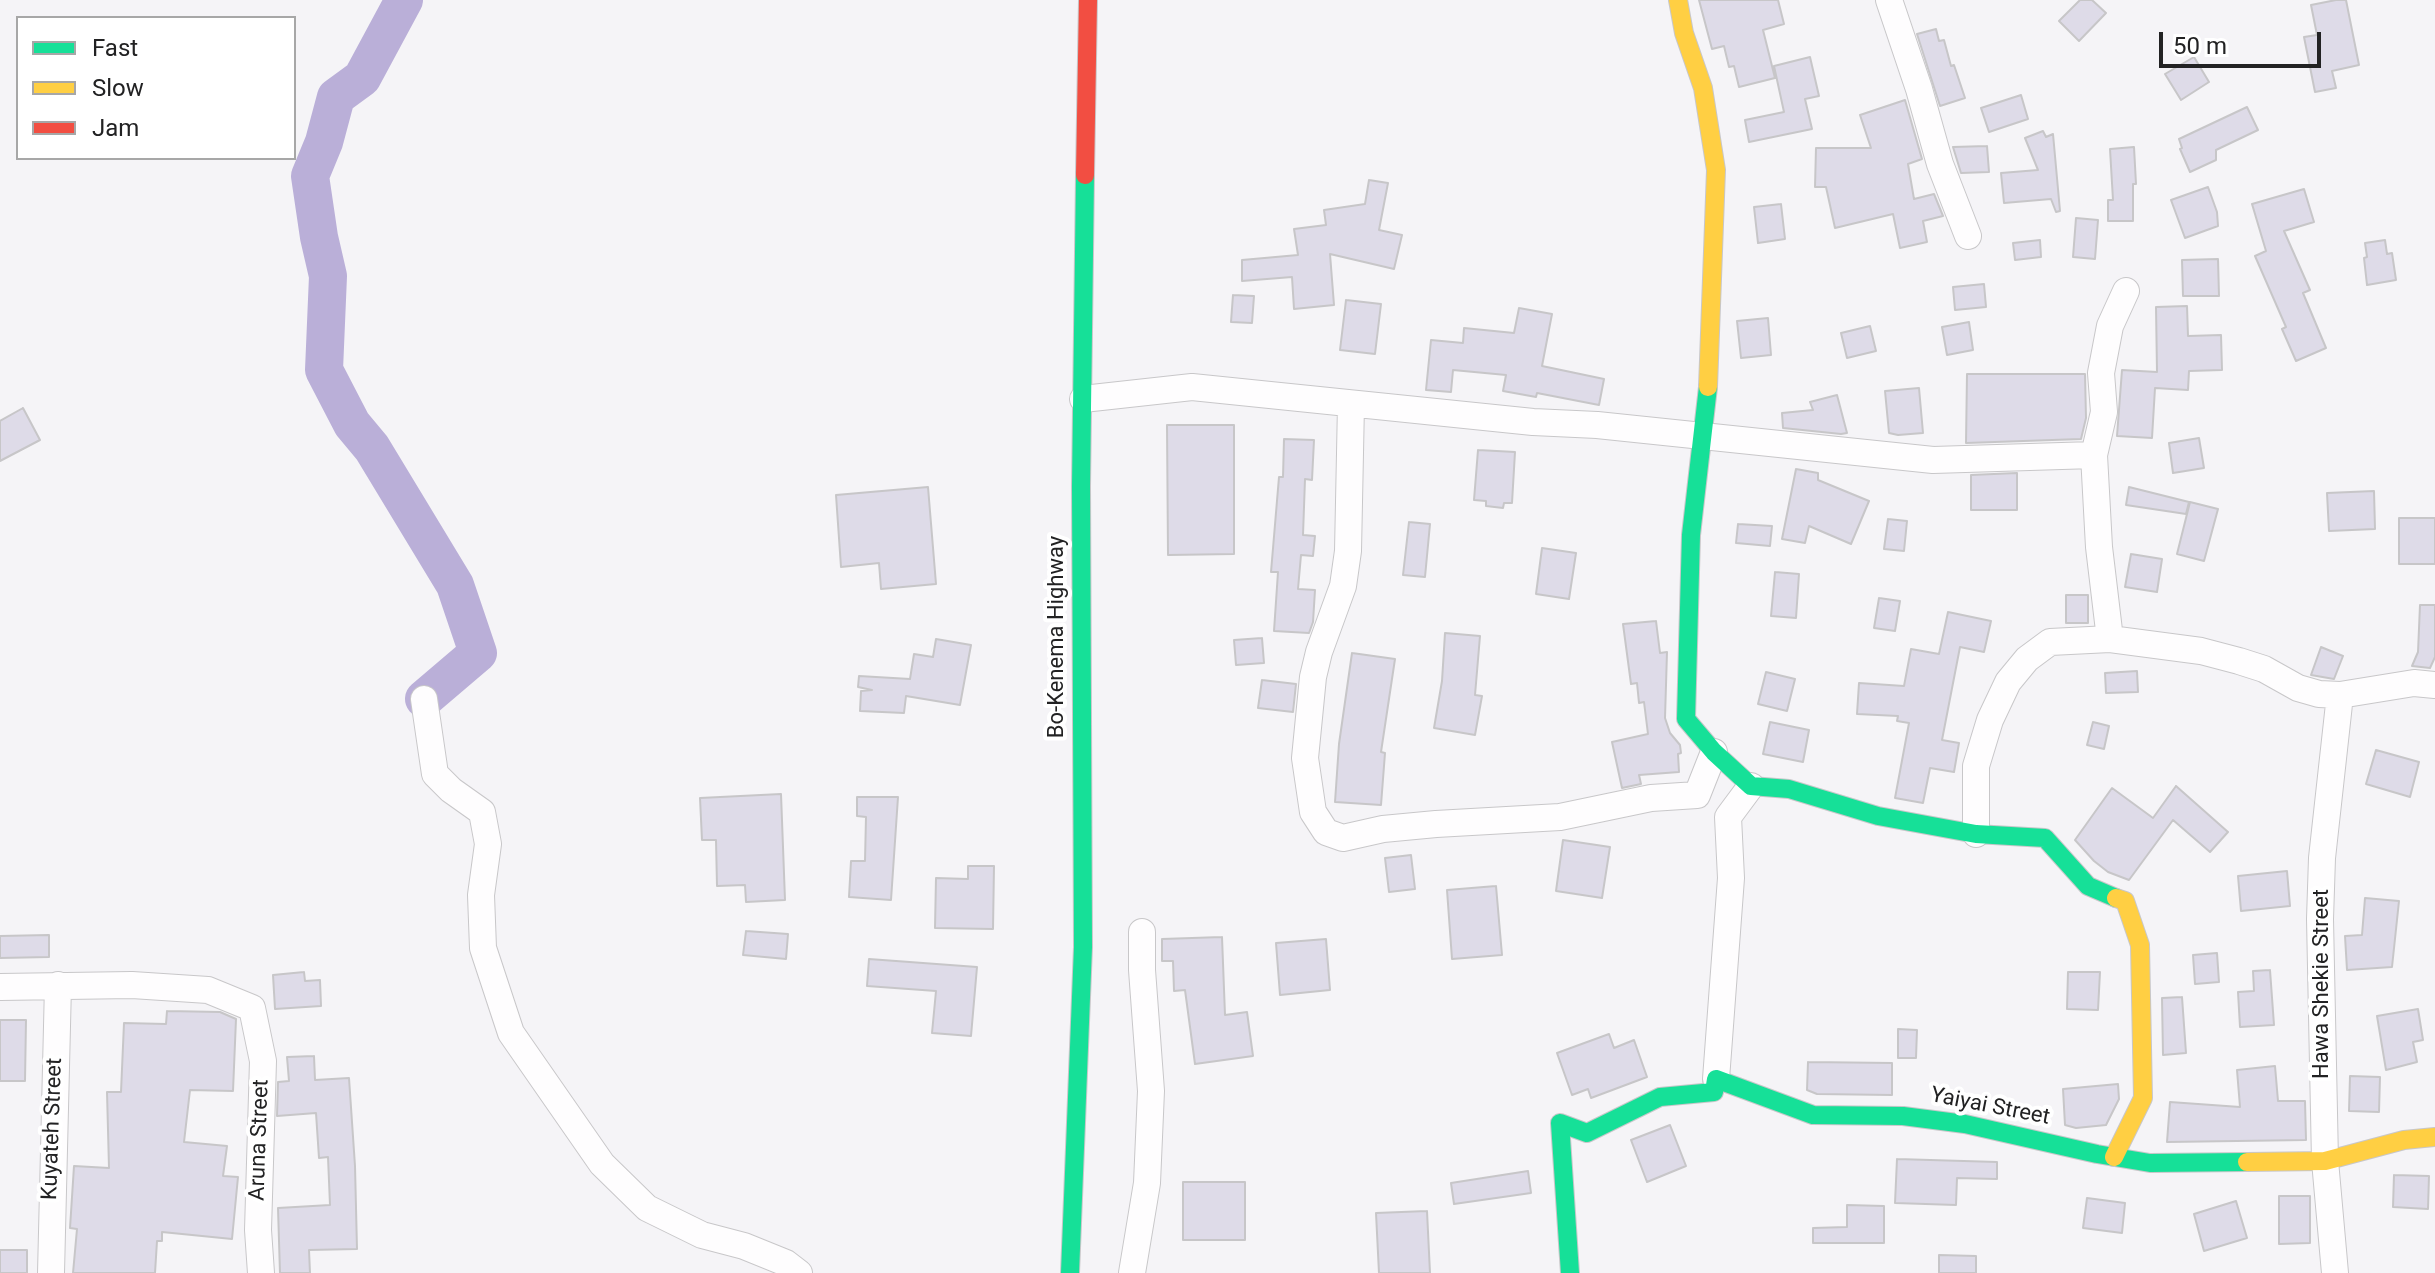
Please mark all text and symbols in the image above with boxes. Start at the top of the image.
legend [16,16,296,160]
scale bar [2163,16,2325,66]
text: 50 m [2173,32,2227,60]
text: Fast [92,34,138,62]
text: Slow [92,74,144,102]
text: Jam [92,114,139,142]
street label: Bo-Kenema Highway [1044,536,1070,738]
street label: Hawa Shekie Street [2309,889,2335,1079]
street label: Kuyateh Street [37,1057,69,1201]
street label: Aruna Street [245,1079,275,1201]
street label: Yaiyai Street [1928,1083,2052,1131]

